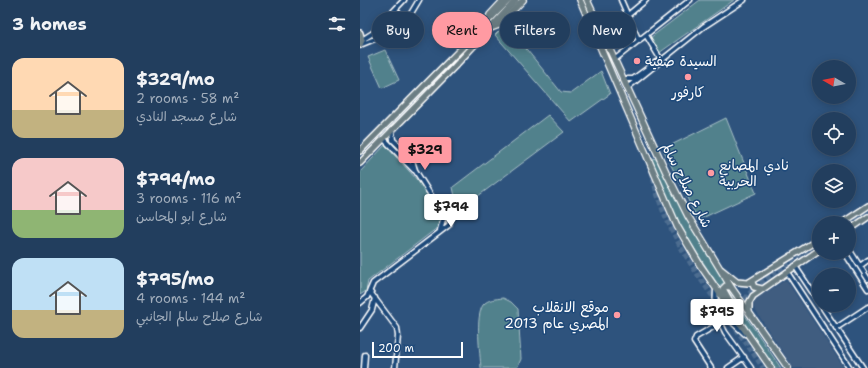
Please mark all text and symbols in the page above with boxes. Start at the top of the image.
chip: Buy [372,12,424,48]
chip: Rent [432,12,492,48]
chip: Filters [500,12,570,48]
chip: New [578,12,636,48]
text: 3 homes [12,13,87,35]
icon: filters [326,13,348,35]
place label: السيدة صفية [645,52,717,70]
marker: السيدة صفية [632,56,642,66]
north arrow [812,60,856,104]
map controls [812,60,856,312]
text: $329/mo [136,68,215,90]
marker: كارفور [683,72,693,82]
icon: home [44,74,92,122]
place label: كارفور [671,83,704,102]
text: 2 rooms · 58 m² [136,90,239,107]
text: شارع مسجد النادي [136,108,237,125]
button: locate [812,112,856,156]
pin: $329 [401,137,449,171]
street label: شارع صلاح سالم [656,139,716,232]
text: $329 [407,141,443,158]
place label: نادي المصانع الحربية [719,156,789,190]
button: layers [812,164,856,208]
text: $794/mo [136,168,215,190]
marker: نادي المصانع الحربية [706,168,716,178]
icon: home [44,174,92,222]
text: 3 rooms · 116 m² [136,190,242,207]
pin: $794 [427,194,475,228]
text: $794 [433,198,469,215]
text: شارع ابو المحاسن [136,208,227,225]
button: + [812,216,856,260]
text: $795/mo [136,268,214,290]
button: − [812,268,856,312]
icon: home [44,274,92,322]
text: 4 rooms · 144 m² [136,290,245,307]
place label: موقع الانقلاب المصري عام 2013 [504,298,609,334]
pin: $795 [693,299,741,333]
text: $795 [700,303,734,320]
text: شارع صلاح سالم الجانبي [136,308,263,325]
marker: موقع الانقلاب المصري عام 2013 [612,310,622,320]
scale bar [372,340,463,359]
text: 200 m [378,341,414,356]

